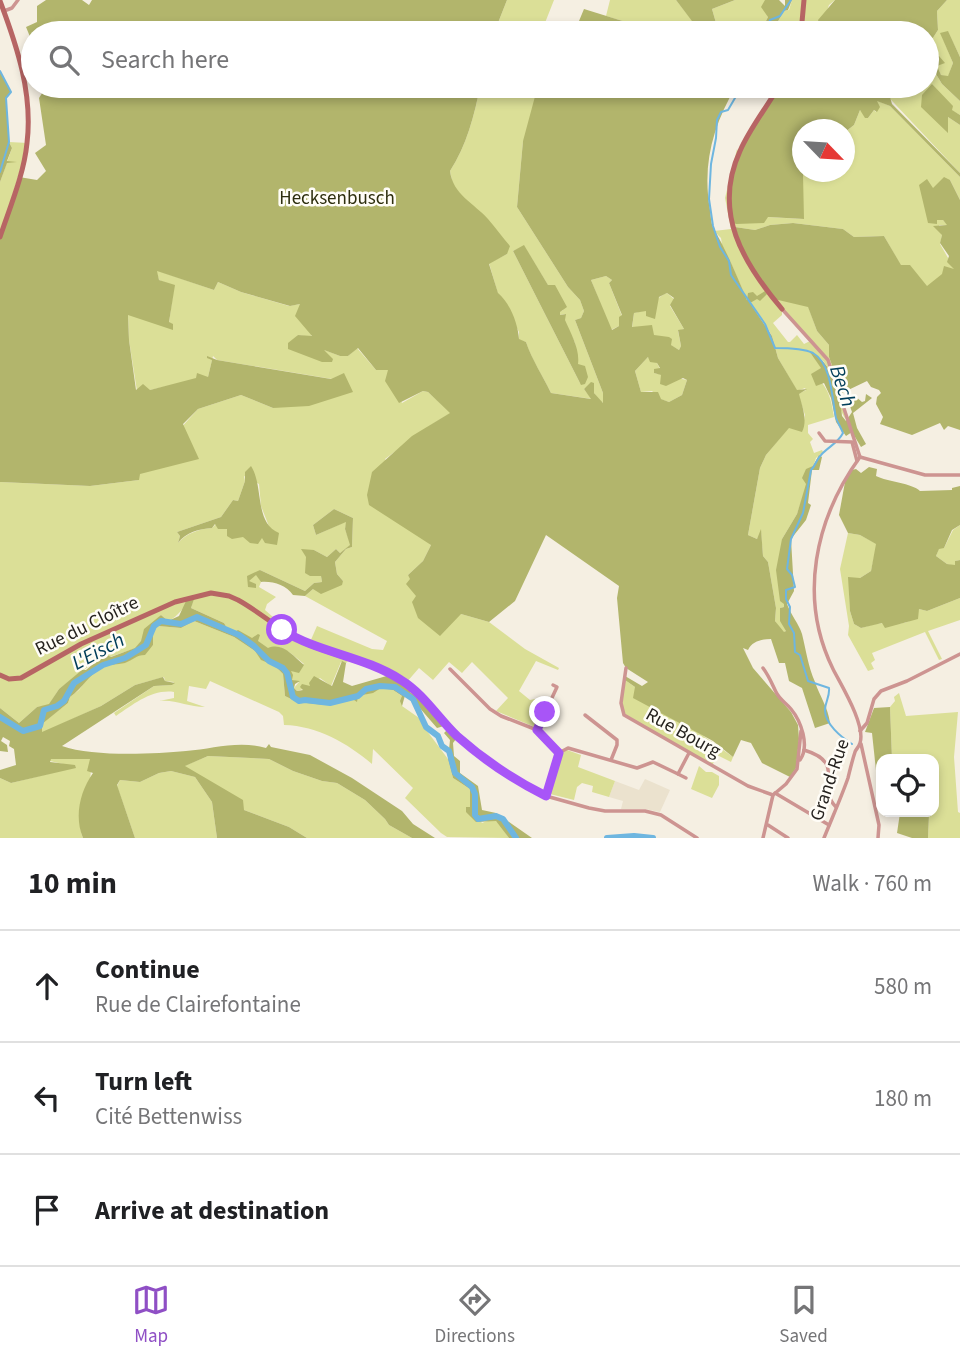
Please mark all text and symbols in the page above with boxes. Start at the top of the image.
search box [21,21,939,98]
icon: search [45,41,83,79]
text: Search here [101,41,229,78]
north arrow [792,119,855,182]
park label: Hecksenbusch [279,185,395,212]
water label: Bech [822,361,864,411]
street label: Rue du Cloître [31,589,143,663]
route start [266,614,297,645]
water label: L'Eisch [66,625,130,677]
route end [529,696,560,727]
street label: Rue Bourg [641,701,726,765]
street label: Grand-Rue [803,735,857,825]
map controls [876,754,939,817]
button: locate [876,754,939,817]
text: 10 min [28,862,117,905]
text: Walk · 760 m [813,867,932,900]
text: Continue [95,951,200,988]
icon: ahead [28,967,66,1005]
text: 580 m [874,970,932,1003]
text: Rue de Clairefontaine [95,988,301,1021]
text: Turn left [95,1063,192,1100]
icon: left [28,1079,66,1117]
text: 180 m [874,1082,932,1115]
text: Cité Bettenwiss [95,1100,242,1133]
icon: arrive [28,1191,66,1229]
text: Arrive at destination [95,1192,329,1229]
tab: Map [132,1281,170,1350]
tab: Directions [435,1281,515,1350]
tab: Saved [779,1281,828,1350]

